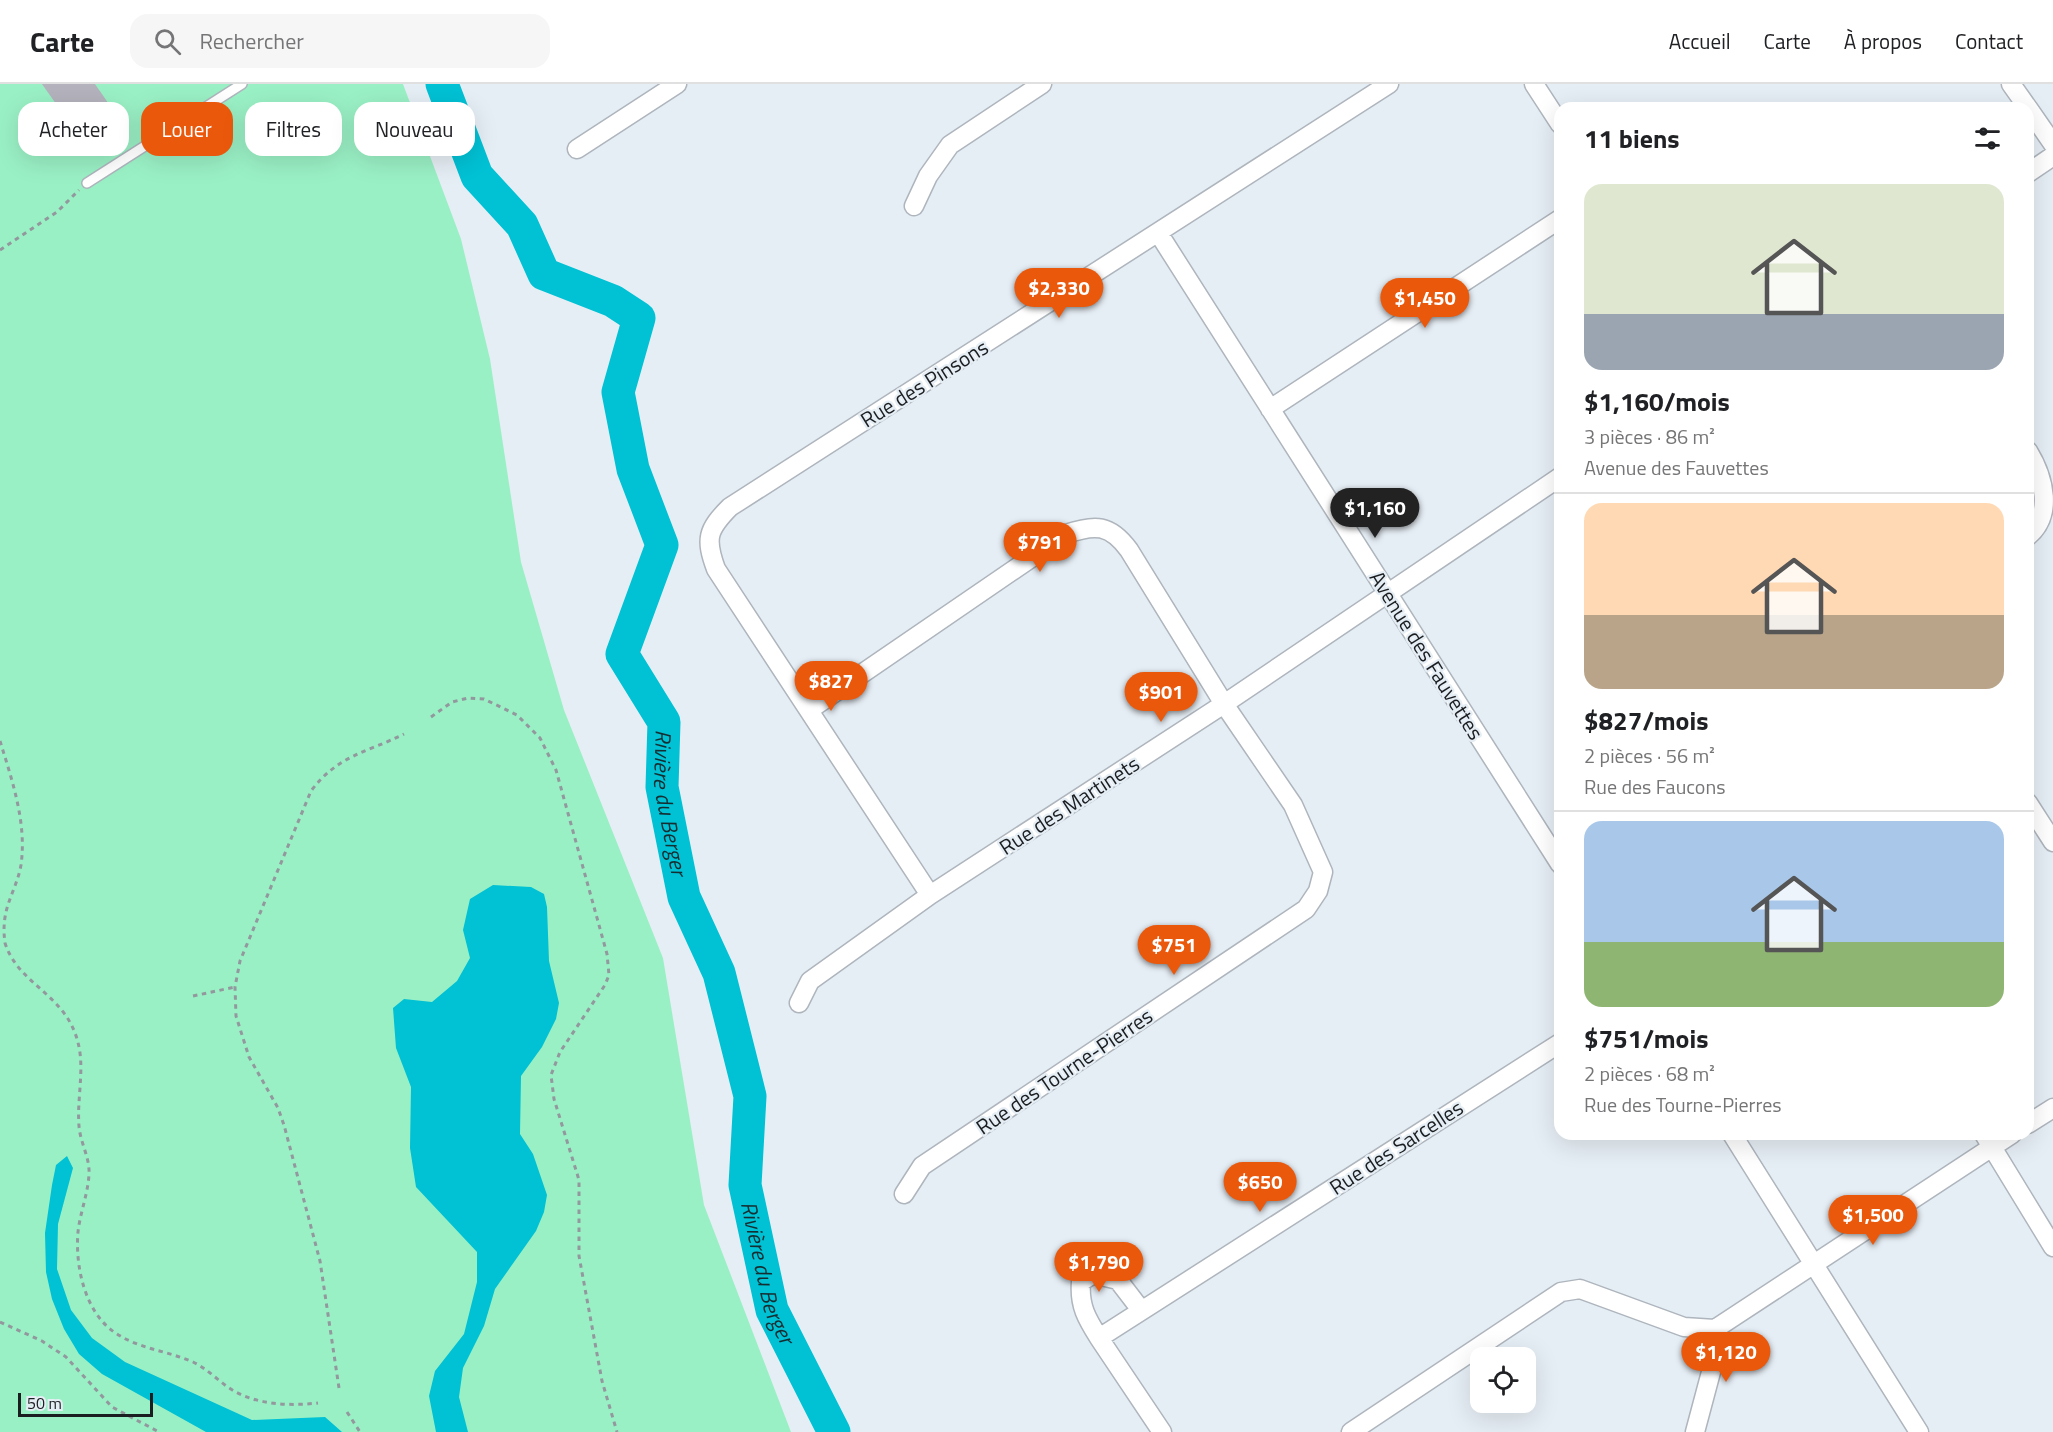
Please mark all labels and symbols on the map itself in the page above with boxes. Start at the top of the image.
pin: $2,330 [1010,268,1108,319]
pin: $1,450 [1376,278,1474,329]
street label: Rue des Pinsons [854,331,994,435]
pin: $1,160 [1326,488,1424,539]
pin: $791 [1004,522,1076,573]
street label: Avenue des Fauvettes [1362,564,1492,746]
pin: $827 [795,661,867,712]
pin: $901 [1125,672,1197,723]
water label: Rivière du Berger [645,729,697,882]
street label: Rue des Martinets [992,748,1146,862]
pin: $751 [1138,925,1210,976]
street label: Rue des Tourne-Pierres [969,1000,1159,1142]
street label: Rue des Sarcelles [1323,1092,1469,1202]
pin: $650 [1224,1162,1296,1213]
pin: $1,500 [1824,1195,1922,1246]
water label: Rivière du Berger [732,1198,805,1353]
pin: $1,790 [1050,1242,1148,1293]
pin: $1,120 [1677,1332,1775,1383]
scale bar [18,1390,153,1418]

